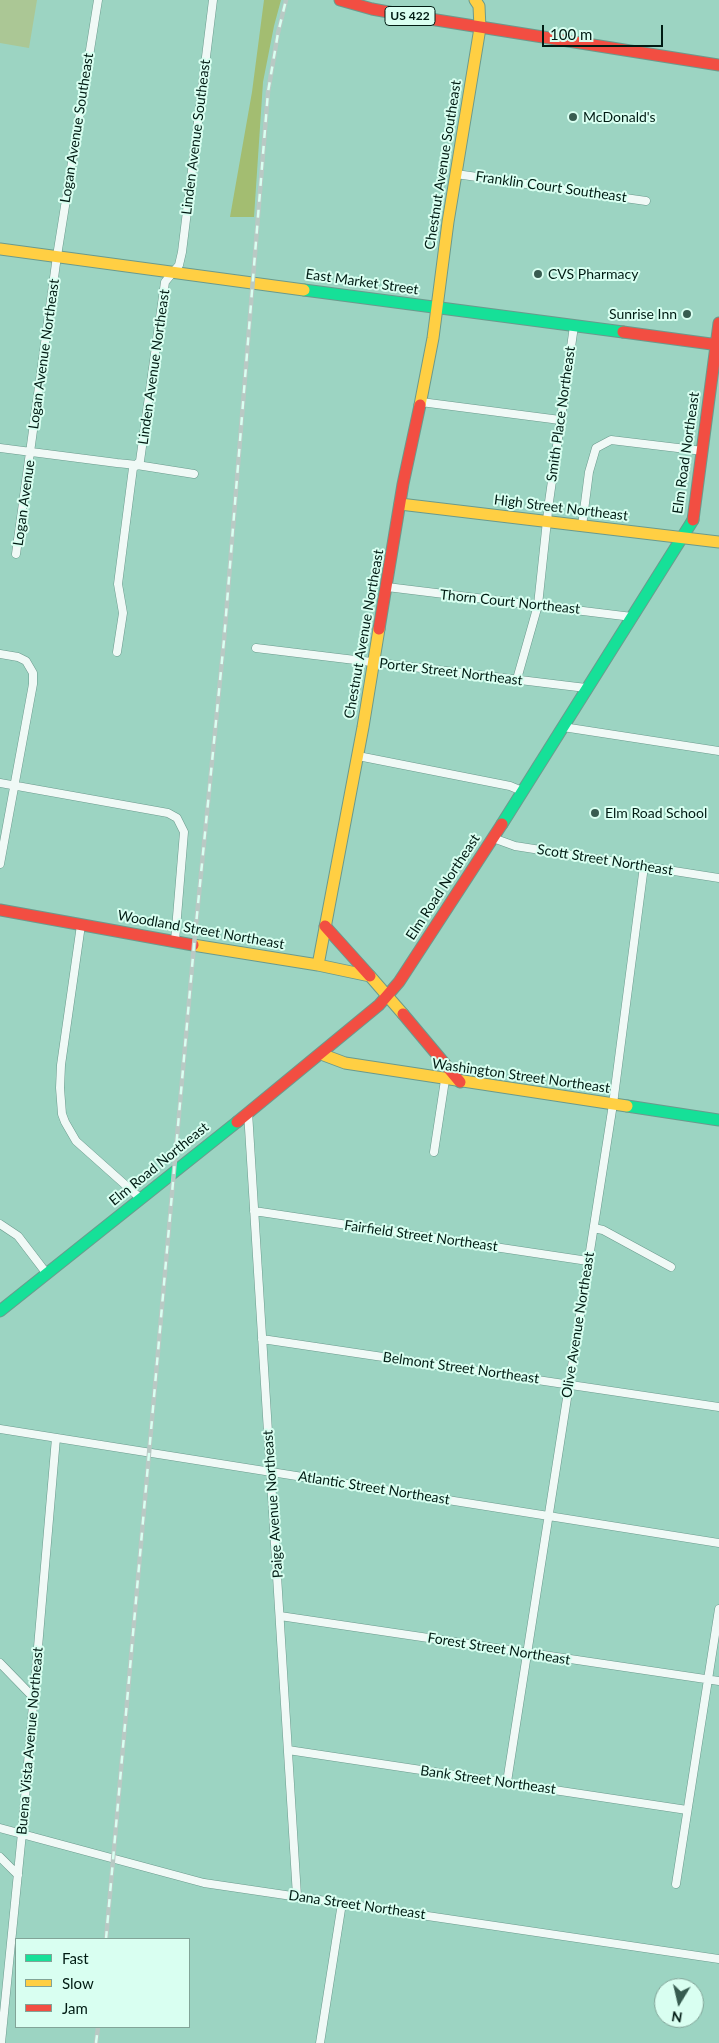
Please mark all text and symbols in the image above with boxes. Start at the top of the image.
road number: US 422 [385,7,435,26]
scale bar [544,15,665,47]
text: 100 m [550,25,592,43]
street label: Logan Avenue Southeast [57,52,97,204]
street label: Linden Avenue Southeast [178,58,214,216]
street label: Chestnut Avenue Southeast [421,79,465,251]
place label: McDonald's [583,109,656,125]
marker: McDonald's [567,111,579,123]
street label: Franklin Court Southeast [474,168,628,206]
street label: East Market Street [304,266,420,298]
place label: CVS Pharmacy [548,266,638,282]
marker: CVS Pharmacy [532,268,544,280]
street label: Logan Avenue Northeast [25,278,63,430]
street label: Linden Avenue Northeast [135,288,173,446]
place label: Sunrise Inn [609,306,677,322]
marker: Sunrise Inn [681,308,693,320]
street label: Smith Place Northeast [543,345,579,483]
street label: Elm Road Northeast [669,391,703,515]
street label: Logan Avenue [10,459,38,547]
street label: High Street Northeast [493,491,629,525]
street label: Chestnut Avenue Northeast [341,548,387,720]
street label: Thorn Court Northeast [439,586,581,618]
street label: Porter Street Northeast [378,655,524,689]
place label: Elm Road School [605,805,707,821]
marker: Elm Road School [589,807,601,819]
street label: Elm Road Northeast [403,831,483,943]
street label: Scott Street Northeast [536,841,674,879]
street label: Woodland Street Northeast [116,907,286,953]
street label: Washington Street Northeast [431,1055,611,1097]
street label: Elm Road Northeast [106,1119,212,1209]
street label: Fairfield Street Northeast [343,1217,499,1255]
street label: Olive Avenue Northeast [558,1251,598,1399]
street label: Belmont Street Northeast [382,1349,540,1387]
street label: Paige Avenue Northeast [259,1429,287,1579]
street label: Atlantic Street Northeast [297,1468,451,1508]
street label: Forest Street Northeast [426,1629,572,1669]
street label: Buena Vista Avenue Northeast [13,1646,47,1836]
street label: Bank Street Northeast [419,1762,557,1798]
street label: Dana Street Northeast [288,1887,426,1923]
legend [15,1938,190,2028]
text: Fast [62,1949,89,1967]
text: Slow [62,1974,94,1992]
north arrow [654,1978,704,2028]
text: Jam [62,1999,88,2017]
text: N [670,2008,683,2027]

